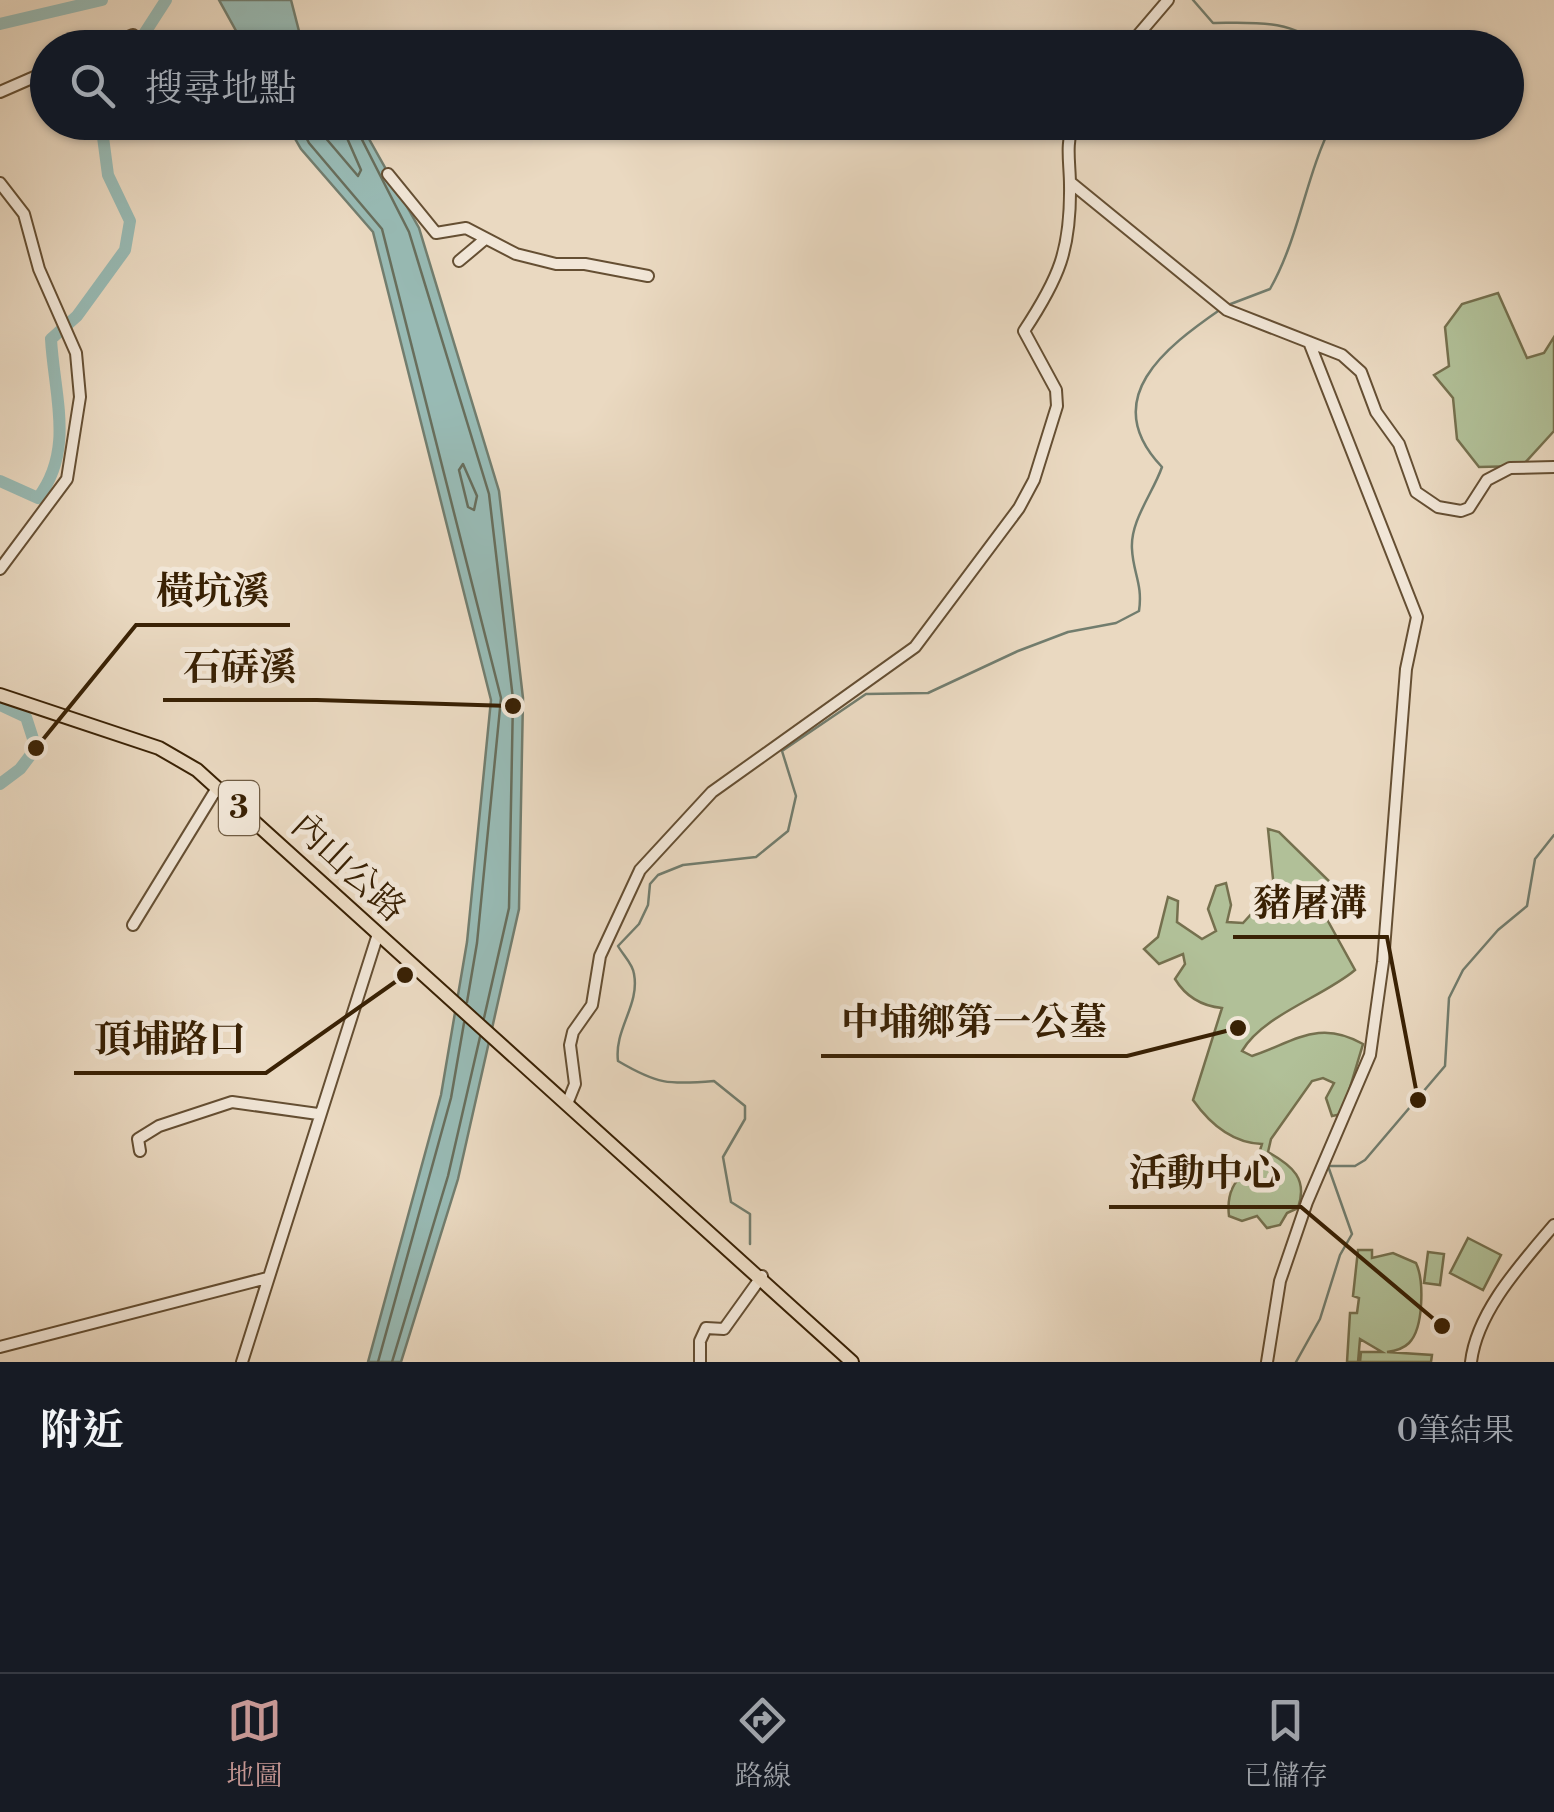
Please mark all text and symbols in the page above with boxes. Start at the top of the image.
search box [30,30,1524,140]
icon: search [65,58,120,113]
text: 搜尋地點 [145,66,297,113]
callout: 橫坑溪 [136,557,290,625]
text: 橫坑溪 [156,569,270,616]
callout: 石硦溪 [163,632,317,700]
text: 石硦溪 [183,645,297,692]
road number: 3 [219,781,259,835]
street label: 內山公路 [282,805,414,931]
callout: 豬屠溝 [1233,869,1387,937]
text: 豬屠溝 [1253,881,1367,928]
callout: 中埔鄉第一公墓 [821,988,1127,1056]
text: 中埔鄉第一公墓 [841,1000,1107,1047]
callout: 頂埔路口 [74,1005,266,1073]
text: 頂埔路口 [94,1017,246,1064]
callout: 活動中心 [1109,1139,1301,1207]
text: 活動中心 [1129,1151,1281,1198]
text: 附近 [40,1405,124,1458]
text: 0筆結果 [1397,1411,1514,1451]
tab: 地圖 [226,1693,282,1794]
tab: 路線 [735,1693,791,1794]
tab: 已儲存 [1244,1693,1328,1794]

